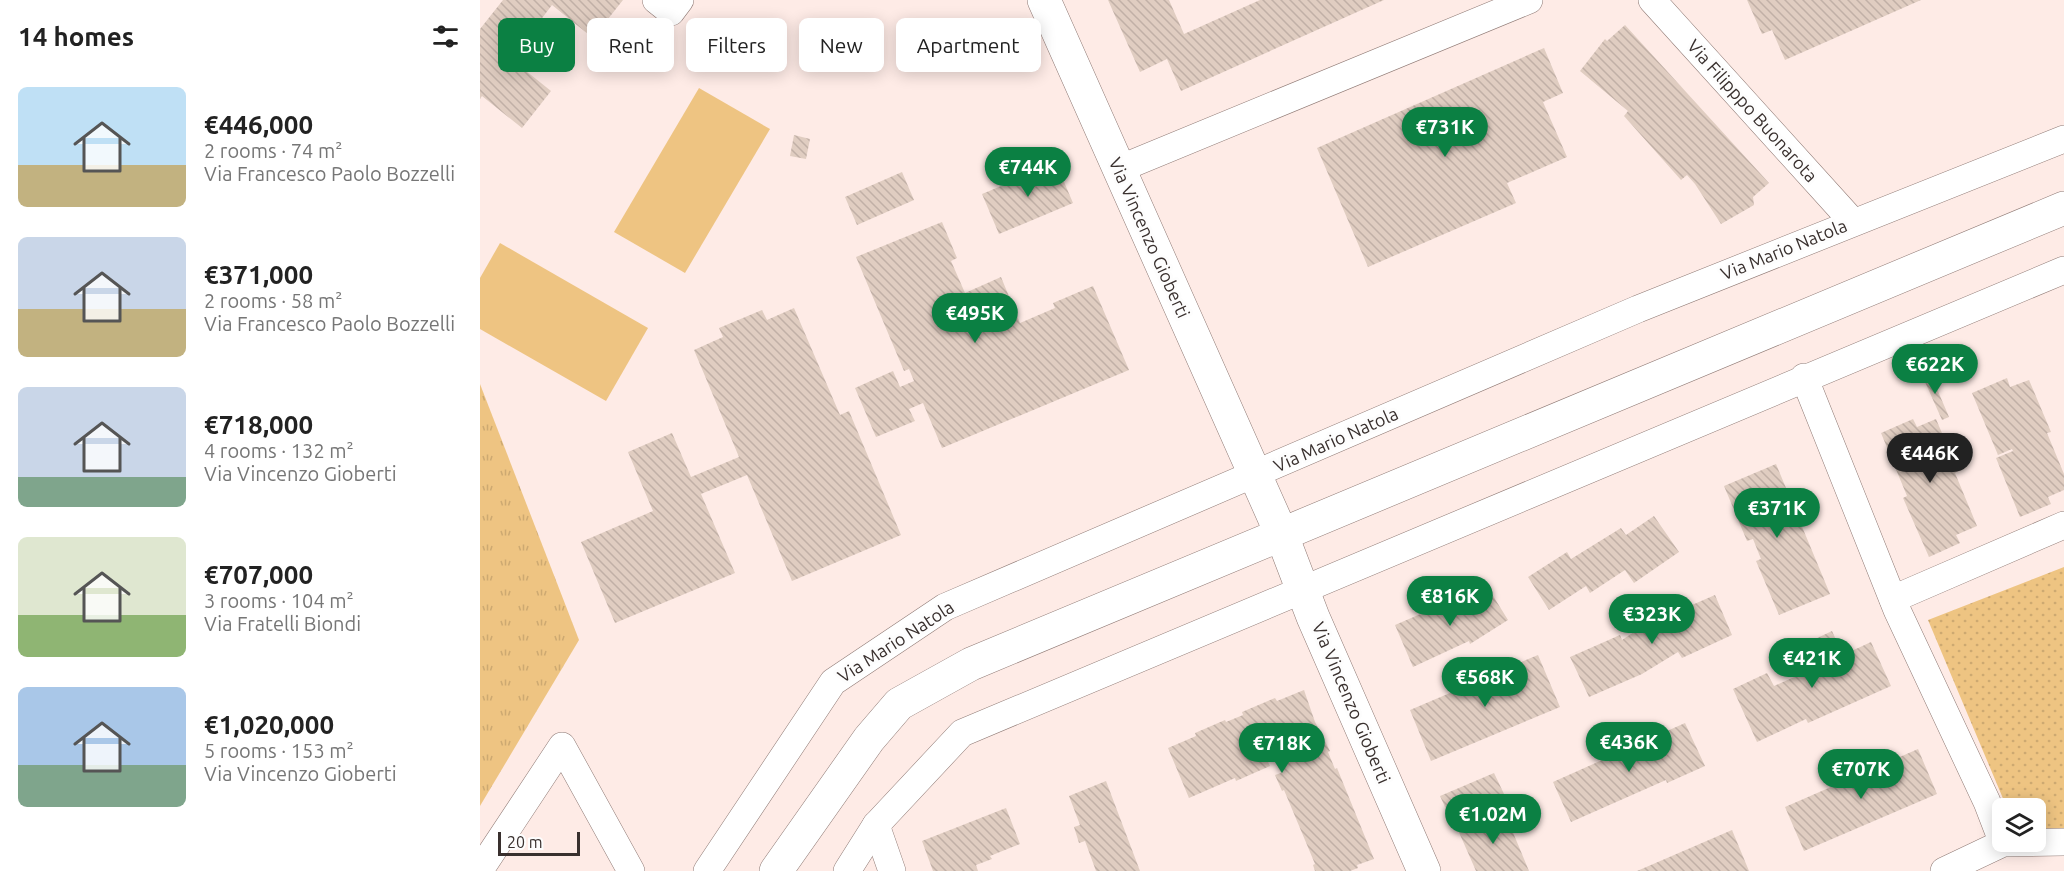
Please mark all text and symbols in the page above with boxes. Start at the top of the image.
chip: Buy [498,18,575,72]
chip: Rent [587,18,674,72]
chip: Filters [686,18,787,72]
chip: New [799,18,884,72]
chip: Apartment [896,18,1041,72]
icon: filters [429,20,462,53]
text: 14 homes [18,22,134,51]
street label: Via Filipppo Buonarota [1684,35,1822,186]
pin: €731K [1403,107,1487,158]
text: €446,000 [204,110,313,139]
icon: home [66,111,138,183]
text: €731K [1416,115,1474,138]
text: 2 rooms · 74 m² [204,139,342,162]
pin: €744K [986,147,1070,198]
street label: Via Vincenzo Gioberti [1106,154,1194,321]
text: €744K [999,155,1057,178]
text: Via Francesco Paolo Bozzelli [204,162,455,185]
street label: Via Mario Natola [1718,215,1850,283]
text: €371,000 [204,260,313,289]
icon: home [66,261,138,333]
text: 2 rooms · 58 m² [204,289,342,312]
pin: €495K [933,293,1017,344]
text: €495K [946,301,1004,324]
text: Via Francesco Paolo Bozzelli [204,312,455,335]
pin: €622K [1893,344,1977,395]
text: €622K [1906,352,1964,375]
street label: Via Mario Natola [1270,403,1401,476]
text: €718,000 [204,410,313,439]
icon: home [66,411,138,483]
pin: €446K [1888,433,1972,484]
text: 4 rooms · 132 m² [204,439,354,462]
text: €446K [1901,441,1959,464]
text: Via Vincenzo Gioberti [204,462,397,485]
pin: €371K [1735,488,1819,539]
text: €371K [1748,496,1806,519]
text: €707,000 [204,560,313,589]
icon: home [66,561,138,633]
pin: €816K [1408,576,1492,627]
text: €816K [1421,584,1479,607]
text: 3 rooms · 104 m² [204,589,354,612]
pin: €323K [1610,594,1694,645]
street label: Via Mario Natola [834,596,957,686]
text: €323K [1623,602,1681,625]
text: Via Fratelli Biondi [204,612,361,635]
street label: Via Vincenzo Gioberti [1309,619,1395,786]
pin: €421K [1770,638,1854,689]
text: €421K [1783,646,1841,669]
pin: €568K [1443,657,1527,708]
text: €568K [1456,665,1514,688]
text: €1,020,000 [204,710,334,739]
icon: home [66,711,138,783]
pin: €436K [1587,722,1671,773]
pin: €718K [1240,723,1324,774]
text: €436K [1600,730,1658,753]
text: €718K [1253,731,1311,754]
text: 5 rooms · 153 m² [204,739,354,762]
pin: €707K [1819,749,1903,800]
text: €707K [1832,757,1890,780]
text: Via Vincenzo Gioberti [204,762,397,785]
pin: €1.02M [1444,794,1542,845]
map controls [1992,798,2046,852]
button: layers [1992,798,2046,852]
text: €1.02M [1459,802,1527,825]
scale bar [498,829,580,856]
text: 20 m [507,833,543,851]

